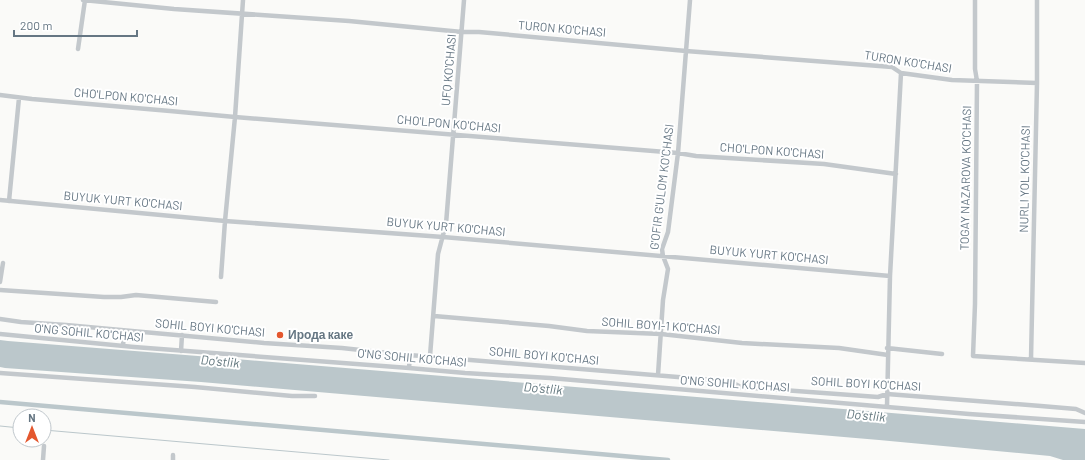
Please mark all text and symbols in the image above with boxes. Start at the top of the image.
scale bar [14,12,137,38]
street label: TURON KO'CHASI [517,17,607,39]
text: 200 m [20,18,52,32]
street label: UFQ KO'CHASI [438,33,458,107]
street label: TURON KO'CHASI [863,47,953,75]
street label: CHO'LPON KO'CHASI [73,84,179,108]
street label: TOGAY NAZAROVA KO'CHASI [957,105,973,251]
street label: CHO'LPON KO'CHASI [396,111,502,135]
street label: G'OFIR G'ULOM KO'CHASI [646,123,676,250]
street label: NURLI YOL KO'CHASI [1016,125,1032,233]
street label: CHO'LPON KO'CHASI [719,139,825,161]
street label: BUYUK YURT KO'CHASI [63,188,183,212]
street label: BUYUK YURT KO'CHASI [386,214,506,238]
street label: BUYUK YURT KO'CHASI [709,242,829,266]
street label: SOHIL BOYI-1 KO'CHASI [601,314,721,336]
street label: SOHIL BOYI KO'CHASI [155,315,266,339]
street label: O'NG SOHIL KO'CHASI [34,320,144,344]
place label: Ирода каке [288,327,354,342]
marker: Ирода каке [275,330,285,340]
street label: SOHIL BOYI KO'CHASI [489,343,600,367]
street label: O'NG SOHIL KO'CHASI [357,345,467,369]
water label: Do'stlik [200,351,241,371]
street label: O'NG SOHIL KO'CHASI [680,372,790,394]
street label: SOHIL BOYI KO'CHASI [811,373,921,393]
water label: Do'stlik [523,378,564,398]
water label: Do'stlik [846,405,887,425]
north arrow [12,408,52,448]
text: N [28,411,36,424]

